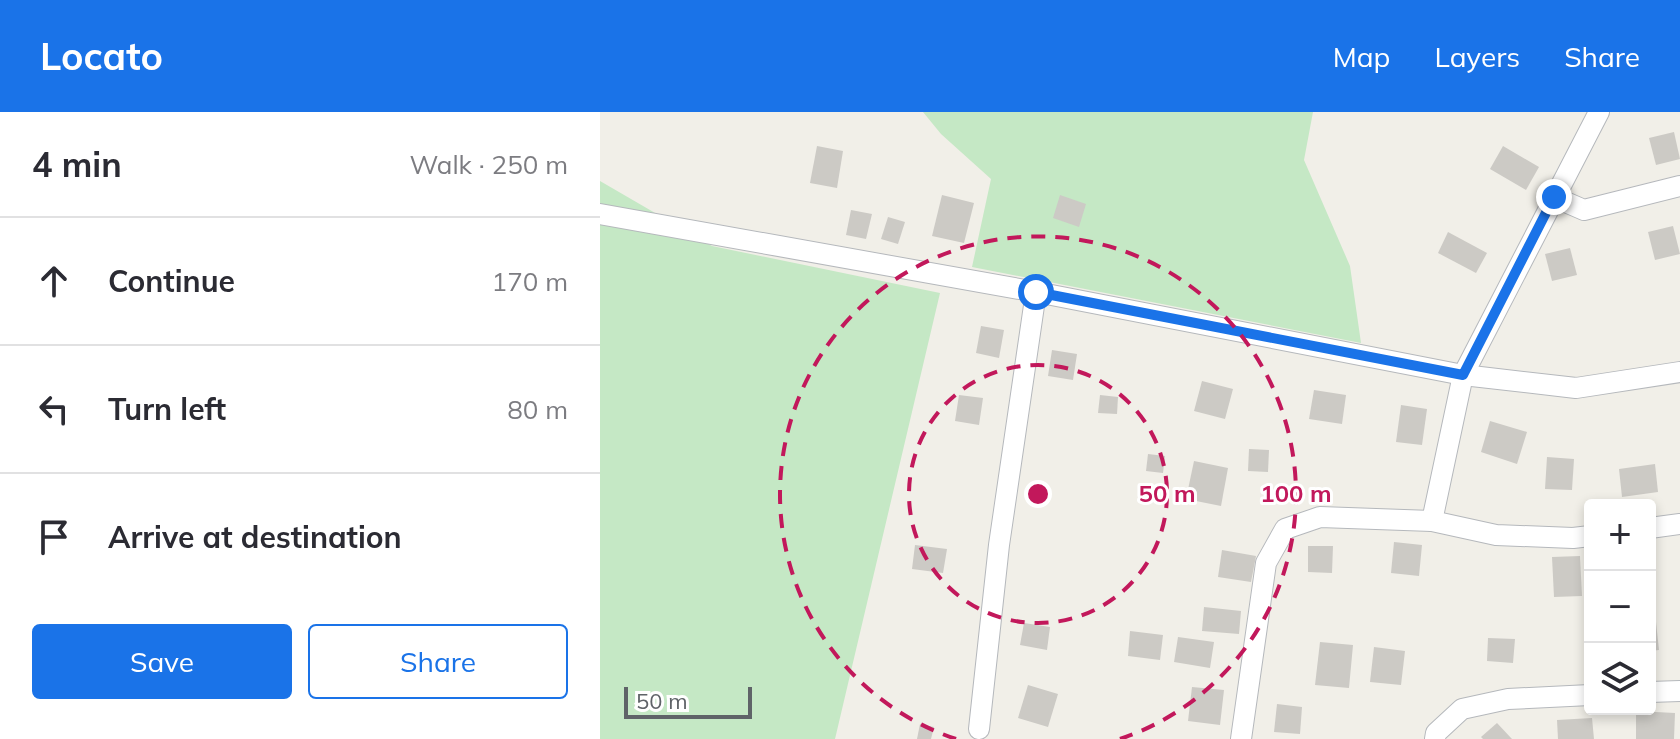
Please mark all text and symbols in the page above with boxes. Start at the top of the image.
text: Locato [40,32,163,80]
text: Map [1333,39,1390,74]
text: Layers [1434,39,1520,74]
text: Share [1564,39,1640,74]
text: 4 min [32,143,122,186]
text: Walk · 250 m [409,148,568,181]
route end [1536,179,1572,215]
icon: ahead [32,259,76,303]
text: Continue [108,262,235,300]
text: 170 m [492,265,568,298]
route start [1018,274,1054,310]
icon: left [32,387,76,431]
text: Turn left [108,390,226,428]
text: 80 m [507,393,568,426]
text: 50 m [1139,478,1195,508]
text: 100 m [1260,478,1332,508]
centre of rings [1024,480,1052,508]
map controls [1584,499,1656,715]
button: + [1584,499,1656,571]
icon: arrive [32,515,76,559]
text: Arrive at destination [108,518,402,556]
button: − [1584,571,1656,643]
button: Save [32,624,292,699]
button: Share [308,624,568,699]
button: layers [1584,643,1656,715]
scale bar [624,683,752,719]
text: 50 m [636,687,687,715]

